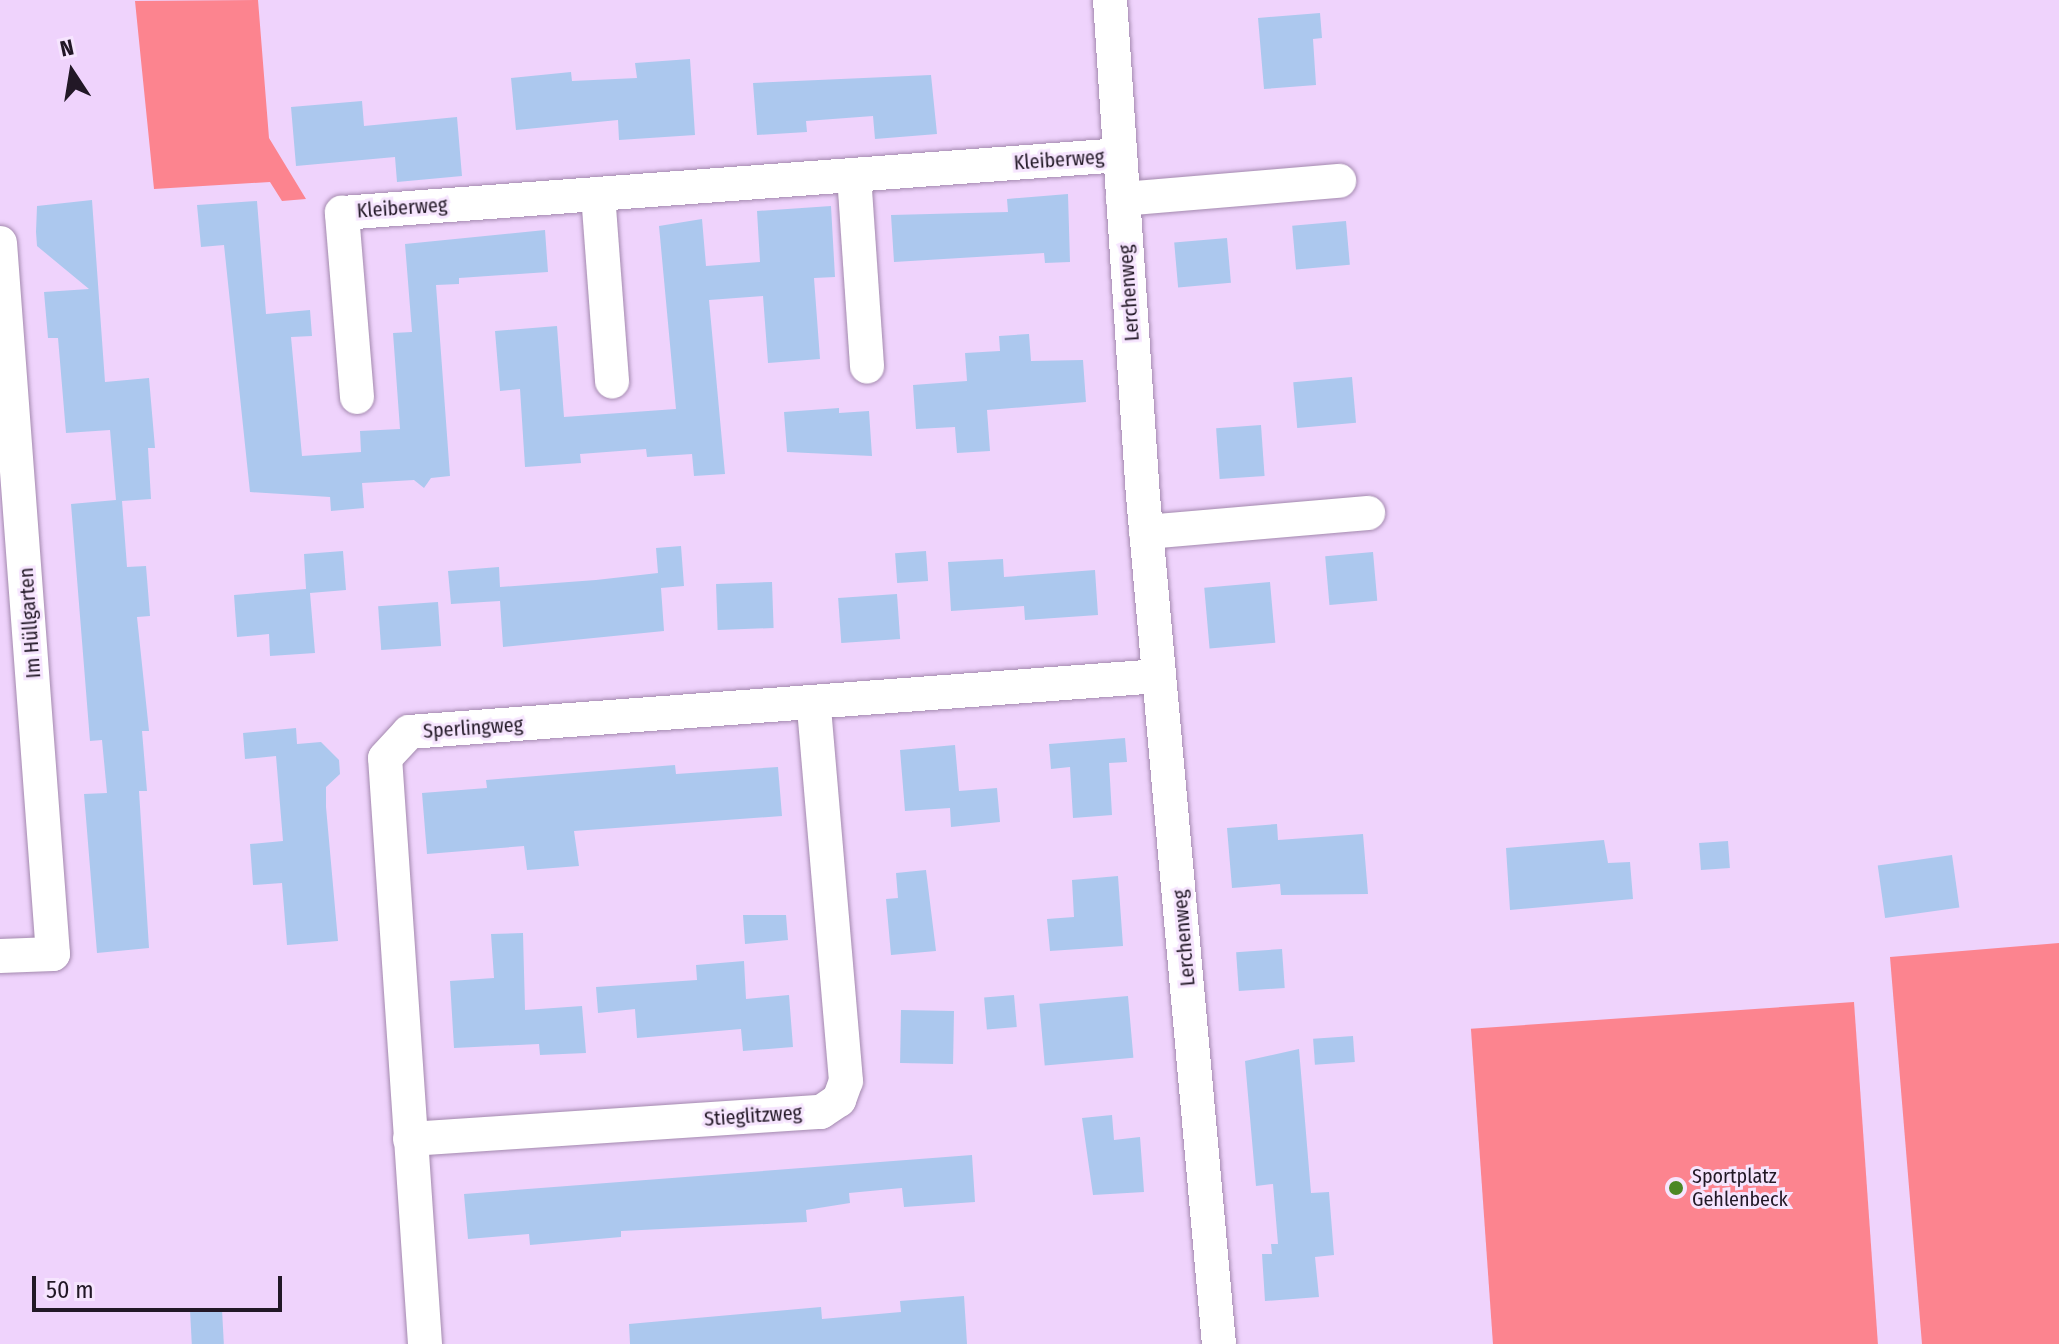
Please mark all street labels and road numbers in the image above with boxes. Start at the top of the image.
street label: Kleiberweg [1013,145,1105,175]
street label: Kleiberweg [356,193,448,223]
street label: Lerchenweg [1114,244,1144,342]
street label: Im Hüllgarten [14,567,46,679]
street label: Sperlingweg [422,713,524,743]
street label: Lerchenweg [1168,889,1200,987]
street label: Stieglitzweg [703,1101,803,1131]

